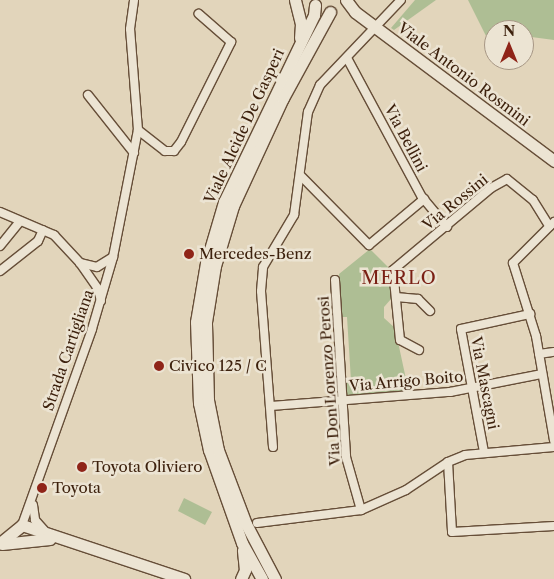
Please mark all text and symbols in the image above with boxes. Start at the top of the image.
street label: Viale Antonio Rosmini [394,18,534,130]
north arrow [484,20,534,70]
text: N [503,22,515,40]
street label: Viale Alcide De Gasperi [200,45,288,207]
street label: Via Bellini [381,101,431,175]
street label: Via Rossini [419,170,491,234]
place label: Mercedes-Benz [199,245,311,263]
marker: Mercedes-Benz [183,248,195,260]
district label: MERLO [361,267,437,289]
street label: Strada Cartigliana [39,287,97,413]
street label: Via Don Lorenzo Perosi [314,295,344,467]
street label: Via Mascagni [467,335,503,431]
place label: Civico 125 / C [169,357,267,375]
marker: Civico 125 / C [153,360,165,372]
street label: Via Arrigo Boito [348,367,464,395]
place label: Toyota Oliviero [92,458,203,476]
marker: Toyota Oliviero [76,461,88,473]
place label: Toyota [52,479,101,497]
marker: Toyota [36,482,48,494]

